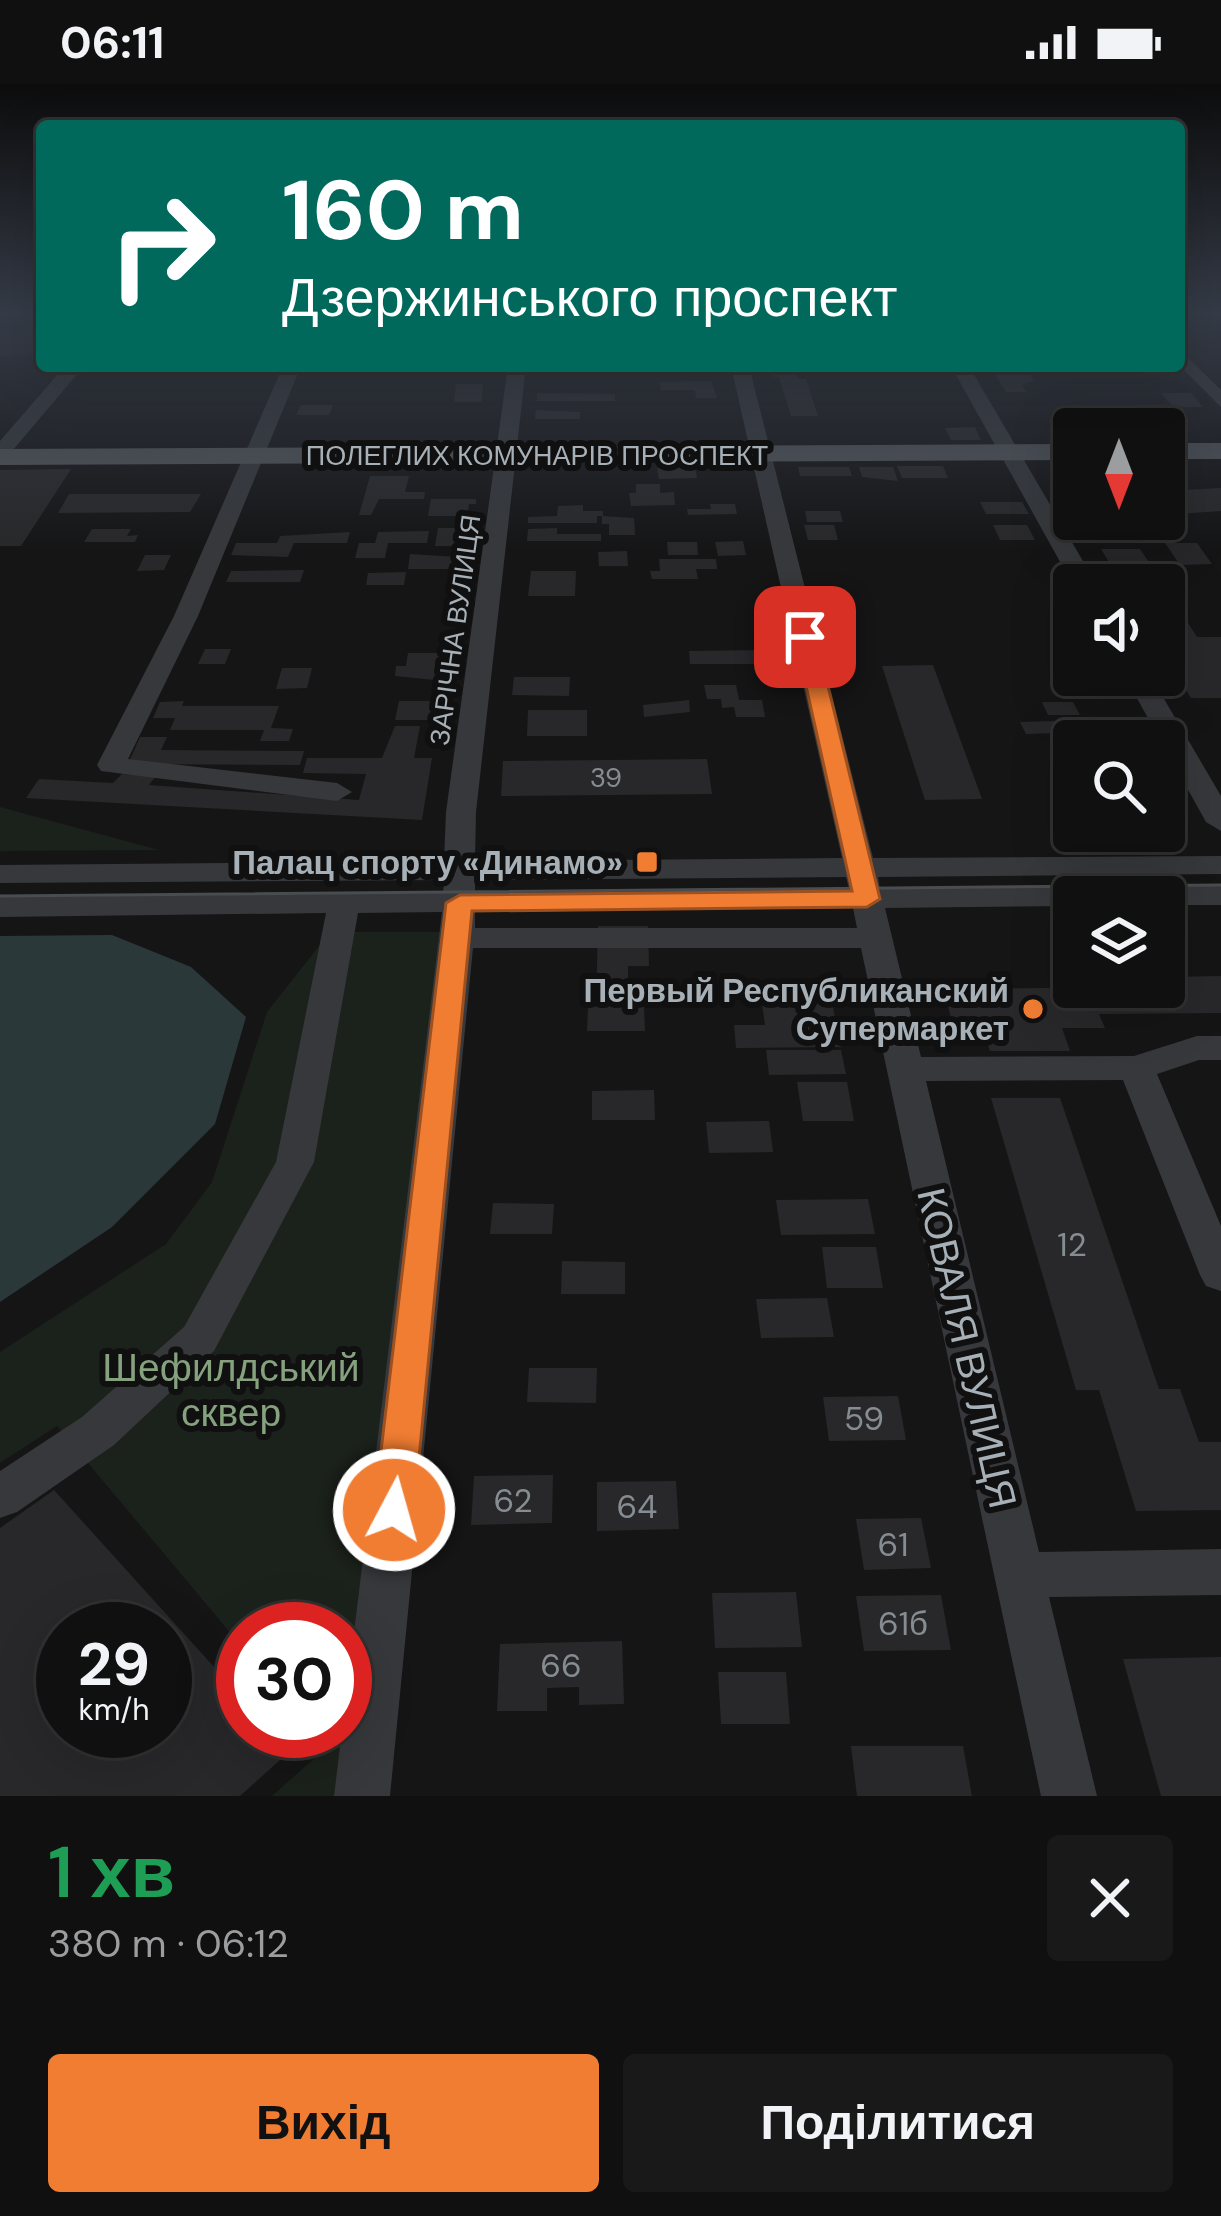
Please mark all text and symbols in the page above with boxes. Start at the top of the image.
text: 06:11 [60,13,164,72]
text: 160 m [282,156,524,265]
icon: right [84,168,240,324]
text: Дзержинського проспект [282,262,898,333]
north arrow [1053,408,1185,540]
map controls [1053,408,1185,1008]
street label: ПОЛЕГЛИХ КОМУНАРІВ ПРОСПЕКТ [306,438,768,473]
street label: ЗАРІЧНА ВУЛИЦЯ [421,512,489,748]
button: sound [1053,564,1185,696]
pin [754,586,856,688]
icon: arrive [772,604,838,670]
button: search [1053,720,1185,852]
house number: 39 [590,760,622,795]
place label: Палац спорту «Динамо» [232,841,623,884]
marker: Палац спорту «Динамо» [634,849,660,875]
button: layers [1053,876,1185,1008]
place label: Первый Республиканский Супермаркет [583,969,1009,1050]
marker: Первый Республиканский Супермаркет [1020,996,1046,1022]
street label: КОВАЛЯ ВУЛИЦЯ [905,1183,1029,1513]
house number: 12 [1057,1223,1087,1266]
park label: Шефилдський сквер [102,1342,360,1438]
house number: 59 [844,1397,884,1440]
position arrow [331,1447,457,1573]
house number: 62 [494,1479,532,1522]
house number: 64 [617,1485,657,1528]
house number: 61 [877,1523,909,1566]
speed limit sign: 30 [216,1602,372,1758]
house number: 61б [878,1602,928,1645]
text: 29 [78,1625,150,1704]
house number: 66 [540,1644,582,1687]
text: km/h [79,1690,149,1729]
text: 1 хв [48,1826,175,1919]
button: close [1047,1835,1173,1961]
text: 380 m · 06:12 [48,1918,289,1969]
button: Вихід [48,2054,599,2192]
button: Поділитися [623,2054,1173,2192]

